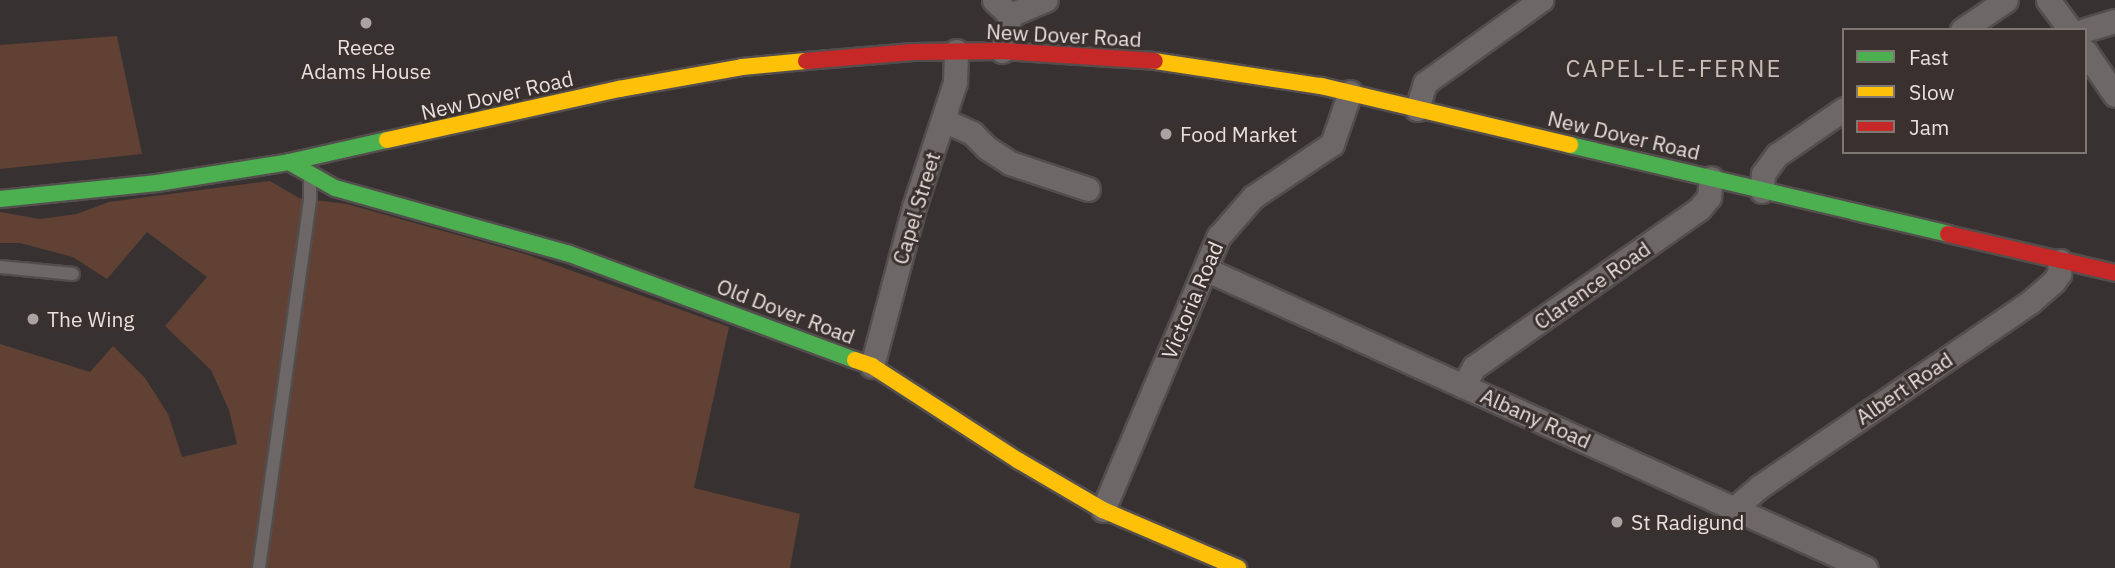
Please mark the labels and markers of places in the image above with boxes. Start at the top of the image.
marker: Reece Adams House [358,15,374,31]
place label: Reece Adams House [301,34,431,84]
place label: Food Market [1180,121,1297,147]
marker: Food Market [1158,126,1174,142]
place label: The Wing [47,306,134,332]
marker: The Wing [25,311,41,327]
place label: St Radigund [1631,509,1744,535]
marker: St Radigund [1609,514,1625,530]

